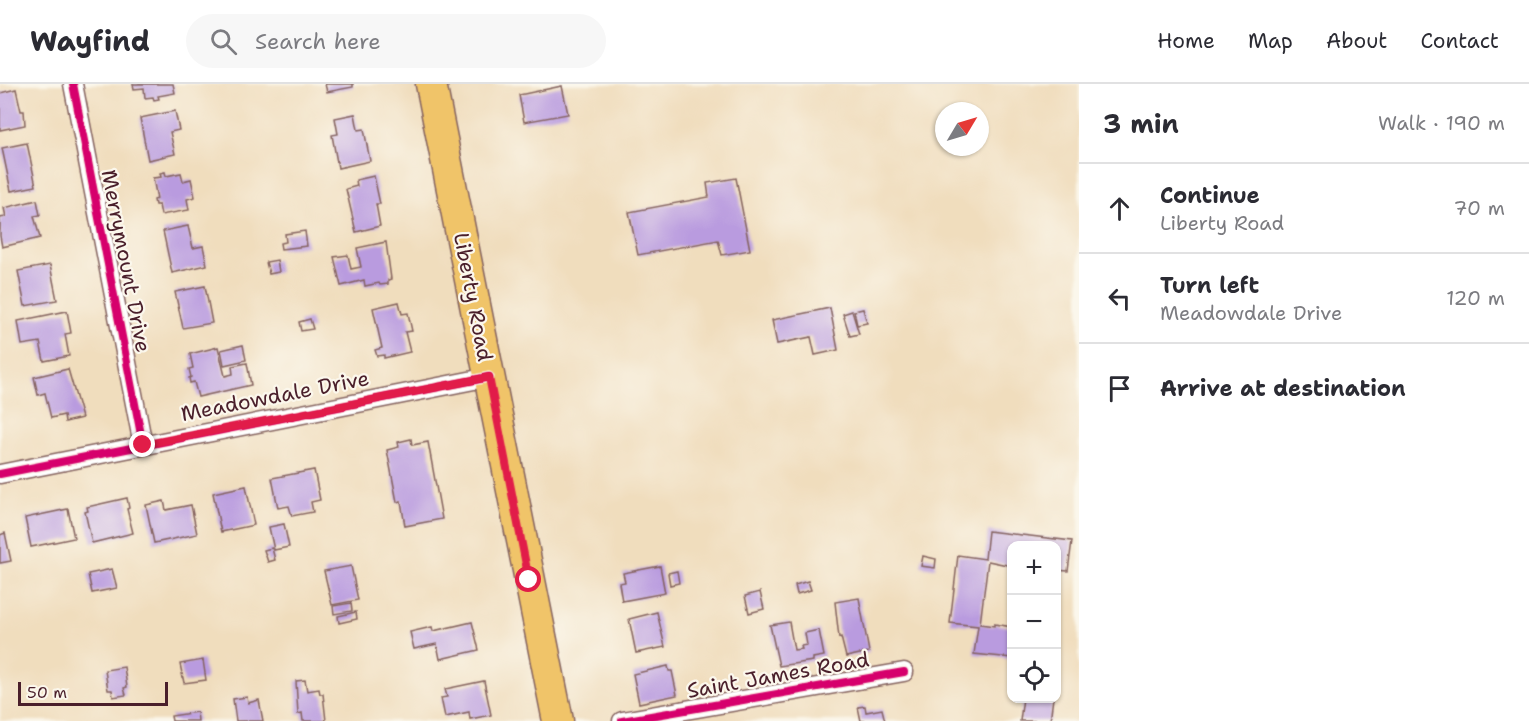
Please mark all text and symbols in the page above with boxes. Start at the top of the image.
search box [186,14,606,68]
text: Wayfind [30,22,150,60]
icon: search [207,25,240,58]
text: Search here [255,27,381,56]
text: Home [1157,27,1215,55]
text: Map [1248,27,1293,55]
text: About [1326,27,1387,55]
text: Contact [1420,27,1499,55]
north arrow [935,102,989,156]
text: 3 min [1103,106,1179,141]
text: Walk · 190 m [1378,110,1505,136]
street label: Merrymount Drive [95,167,157,355]
text: Continue [1160,181,1260,210]
icon: ahead [1103,192,1136,225]
text: 70 m [1453,195,1505,221]
text: Liberty Road [1160,210,1284,236]
street label: Liberty Road [447,230,499,364]
text: Turn left [1160,271,1259,300]
icon: left [1103,282,1136,315]
text: 120 m [1446,285,1505,311]
text: Meadowdale Drive [1160,300,1342,326]
street label: Meadowdale Drive [178,364,372,428]
icon: arrive [1103,372,1136,405]
text: Arrive at destination [1160,374,1406,403]
route end [129,431,155,457]
map controls [1007,541,1061,703]
button: + [1007,541,1061,595]
route start [515,566,541,592]
button: − [1007,595,1061,649]
street label: Saint James Road [685,645,871,705]
button: locate [1007,649,1061,703]
scale bar [18,679,168,706]
text: 50 m [27,682,67,703]

